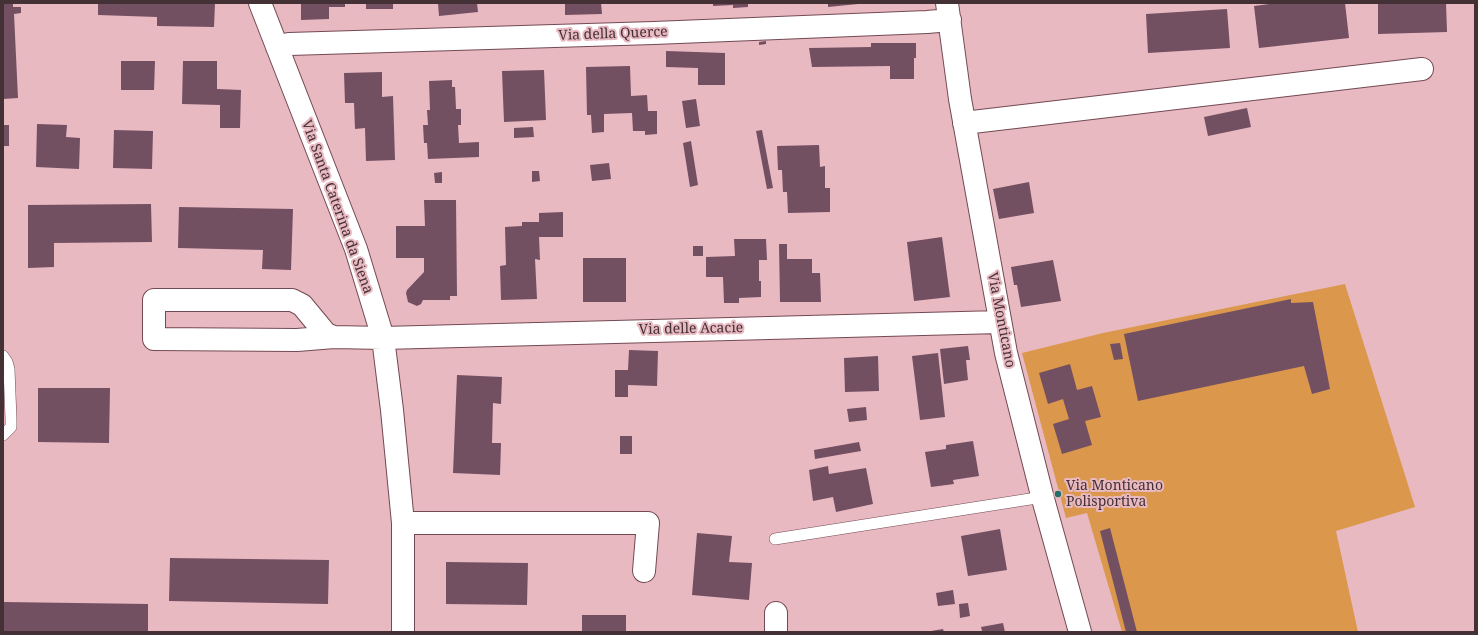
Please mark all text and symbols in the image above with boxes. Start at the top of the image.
street label: Via della Querce [558,24,668,44]
street label: Via Santa Caterina da Siena [298,118,376,296]
street label: Via Monticano [984,271,1018,369]
street label: Via delle Acacie [639,320,743,338]
place label: Via Monticano Polisportiva [1066,478,1163,510]
marker: Via Monticano Polisportiva [1053,489,1063,499]

